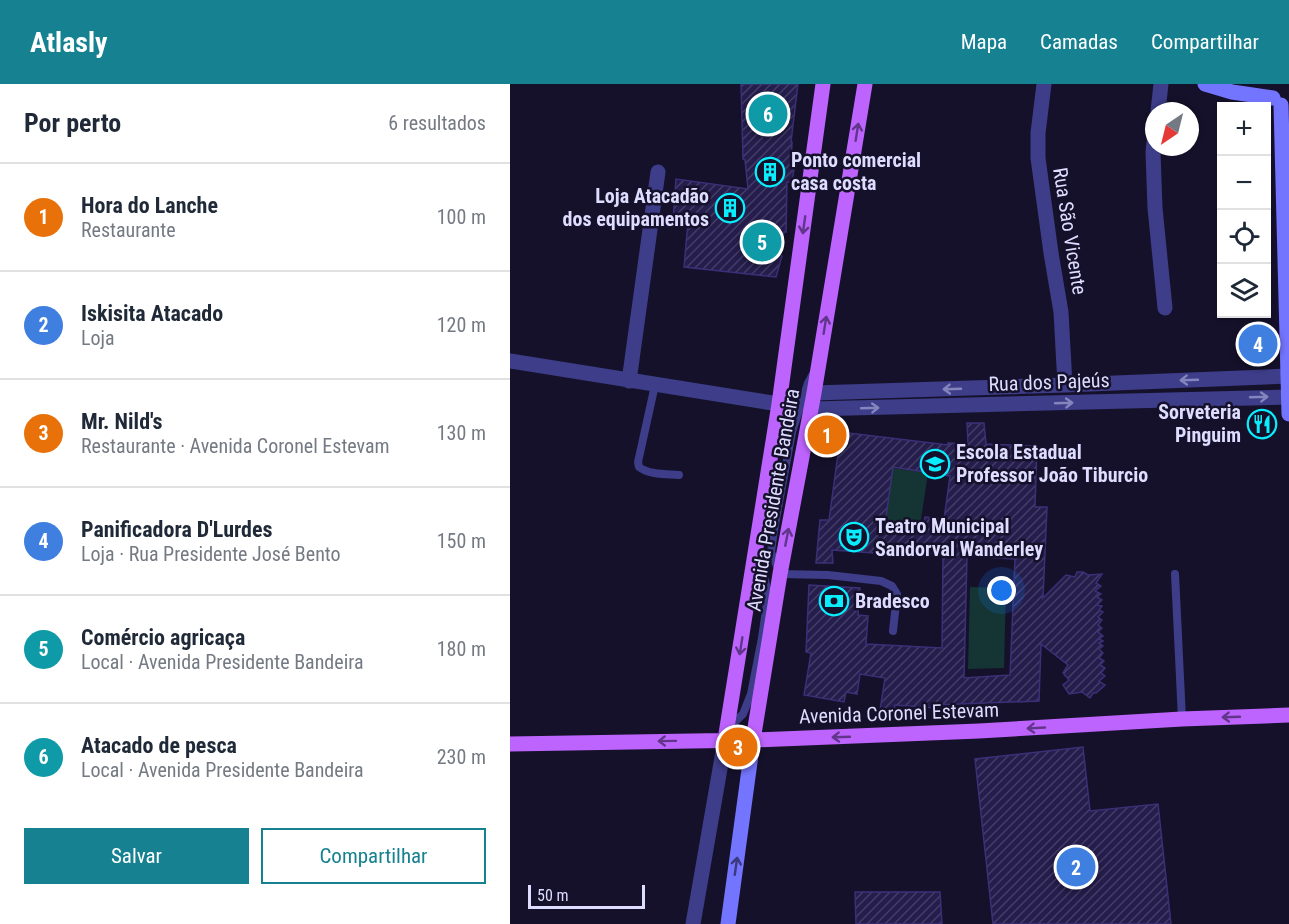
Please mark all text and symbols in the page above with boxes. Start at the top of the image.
text: Atlasly [30,26,108,59]
text: Mapa [961,30,1007,54]
text: Camadas [1040,30,1118,54]
text: Compartilhar [1151,30,1259,54]
pin: 6 [748,92,788,136]
north arrow [1145,102,1199,156]
map controls [1217,102,1271,318]
button: + [1217,102,1271,156]
text: Por perto [24,108,121,138]
text: 6 resultados [388,111,486,135]
one-way arrow [851,123,862,143]
place label: Ponto comercial casa costa [791,148,921,195]
building icon: Ponto comercial casa costa [754,156,786,188]
button: − [1217,156,1271,210]
street label: Rua São Vicente [1048,166,1092,296]
place label: Loja Atacadão dos equipamentos [563,184,709,231]
building icon: Loja Atacadão dos equipamentos [714,192,746,224]
text: Hora do Lanche [81,193,218,218]
text: 1 [38,205,49,229]
text: 100 m [437,205,486,229]
button: locate [1217,210,1271,264]
one-way arrow [798,215,809,235]
text: Restaurante [81,218,176,242]
pin: 5 [742,220,782,264]
button: layers [1217,264,1271,318]
text: Iskisita Atacado [81,301,223,326]
text: 2 [38,313,49,337]
text: 120 m [437,313,486,337]
one-way arrow [820,315,831,335]
pin: 4 [1238,322,1278,366]
text: Loja [81,326,115,350]
street label: Rua dos Pajeús [988,368,1110,396]
one-way arrow [1179,374,1199,386]
one-way arrow [942,383,962,394]
street label: Avenida Presidente Bandeira [742,387,804,613]
one-way arrow [1249,392,1269,403]
one-way arrow [1054,397,1074,408]
place label: Sorveteria Pinguim [1158,400,1241,447]
one-way arrow [859,402,879,413]
restaurant icon: Sorveteria Pinguim [1246,408,1278,440]
text: Mr. Nild's [81,409,163,434]
pin: 1 [808,412,846,458]
text: 3 [38,421,49,445]
text: 130 m [437,421,486,445]
text: Restaurante · Avenida Coronel Estevam [81,434,390,458]
place label: Escola Estadual Professor João Tiburcio [956,440,1148,487]
school or university icon: Escola Estadual Professor João Tiburcio [919,448,951,480]
place label: Teatro Municipal Sandorval Wanderley [875,514,1043,561]
text: Panificadora D'Lurdes [81,517,273,542]
theatre icon: Teatro Municipal Sandorval Wanderley [838,521,870,553]
one-way arrow [782,528,793,548]
text: 4 [38,529,49,553]
text: 150 m [437,529,486,553]
text: Loja · Rua Presidente José Bento [81,542,341,566]
your location [987,576,1016,605]
bank icon: Bradesco [818,585,850,617]
place label: Bradesco [855,589,930,613]
text: Comércio agricaça [81,625,245,650]
one-way arrow [735,636,746,656]
text: 5 [38,637,49,661]
text: 180 m [437,637,486,661]
text: Local · Avenida Presidente Bandeira [81,650,364,674]
street label: Avenida Coronel Estevam [799,698,999,728]
one-way arrow [1221,712,1241,723]
one-way arrow [1026,723,1046,734]
pin: 3 [718,724,758,770]
one-way arrow [832,731,852,742]
text: Atacado de pesca [81,733,237,758]
one-way arrow [657,735,677,747]
text: 6 [38,745,49,769]
text: 230 m [437,745,486,769]
text: Local · Avenida Presidente Bandeira [81,758,364,782]
button: Salvar [24,828,249,884]
button: Compartilhar [261,828,486,884]
pin: 2 [1056,844,1096,890]
one-way arrow [731,857,742,876]
scale bar [528,882,645,910]
text: 50 m [537,886,569,905]

